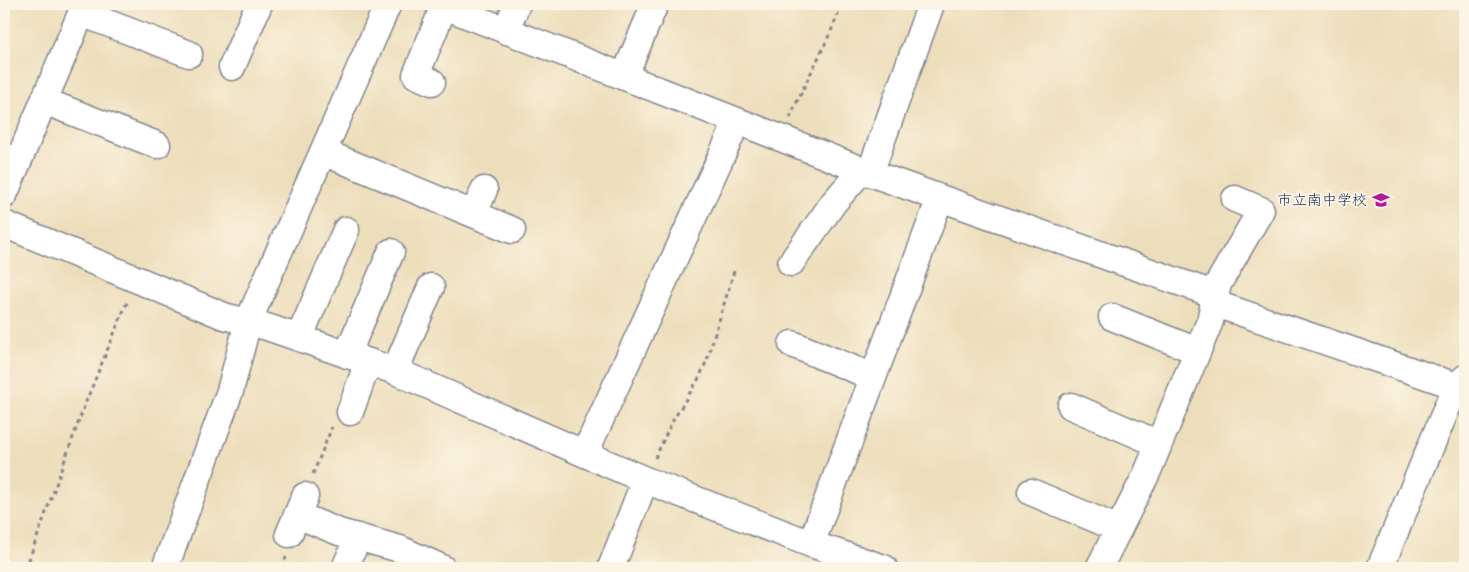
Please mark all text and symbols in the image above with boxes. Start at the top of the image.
place label: 市立南中学校 [1277,187,1367,210]
school or university icon: 市立南中学校 [1371,190,1391,210]

